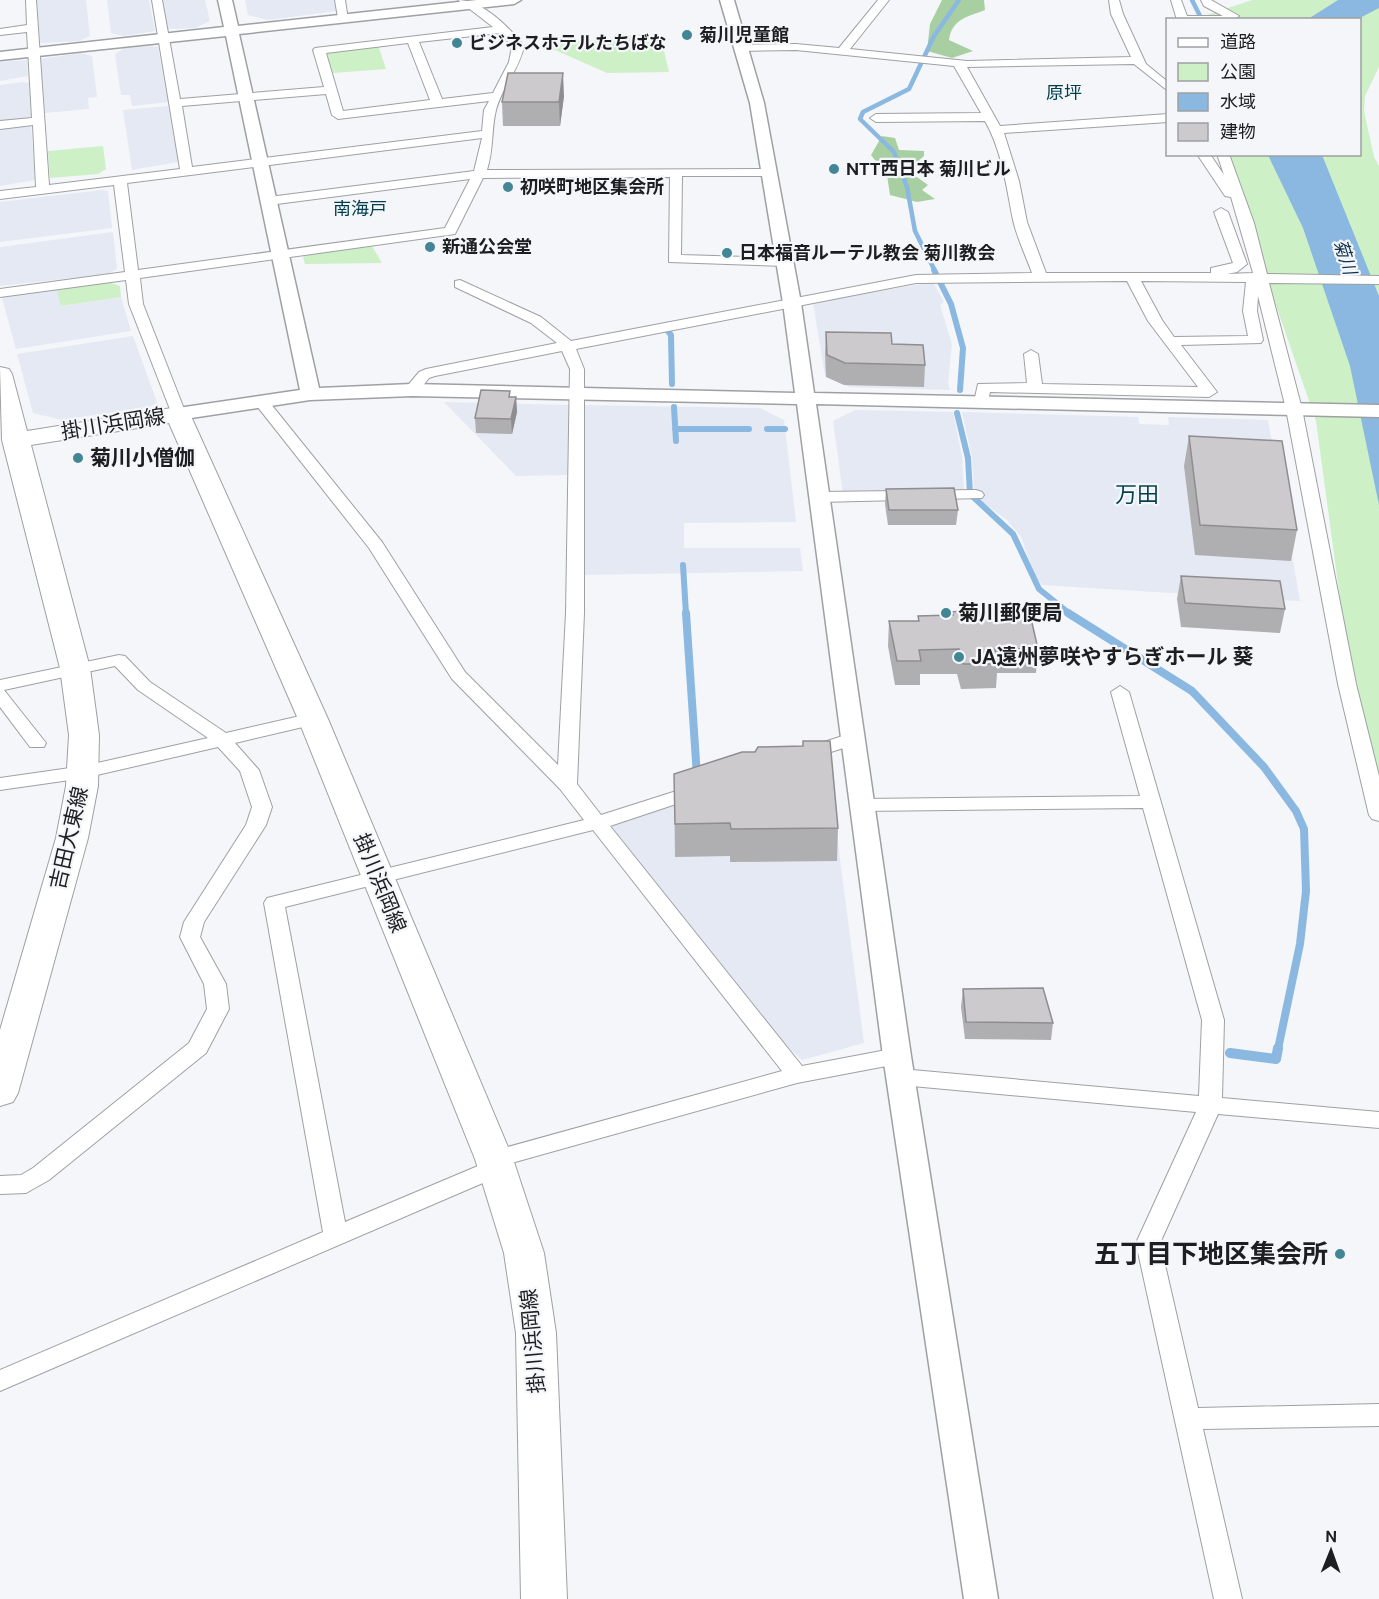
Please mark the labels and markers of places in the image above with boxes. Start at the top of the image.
place label: 菊川児童館 [699,23,789,47]
marker: 菊川児童館 [680,28,694,42]
place label: ビジネスホテルたちばな [469,31,667,55]
marker: ビジネスホテルたちばな [450,36,464,50]
place label: NTT西日本 菊川ビル [846,157,1011,181]
marker: NTT西日本 菊川ビル [827,162,841,176]
place label: 初咲町地区集会所 [520,175,664,199]
marker: 初咲町地区集会所 [501,180,515,194]
place label: 新通公会堂 [442,235,532,259]
marker: 新通公会堂 [423,240,437,254]
place label: 日本福音ルーテル教会 菊川教会 [739,241,995,265]
marker: 日本福音ルーテル教会 菊川教会 [720,246,734,260]
place label: 菊川小僧伽 [90,444,195,472]
marker: 菊川小僧伽 [71,451,85,465]
place label: 菊川郵便局 [958,599,1063,627]
marker: 菊川郵便局 [939,606,953,620]
place label: JA遠州夢咲やすらぎホール 葵 [971,643,1254,671]
marker: JA遠州夢咲やすらぎホール 葵 [952,650,966,664]
place label: 五丁目下地区集会所 [1094,1237,1328,1271]
marker: 五丁目下地区集会所 [1333,1247,1347,1261]

